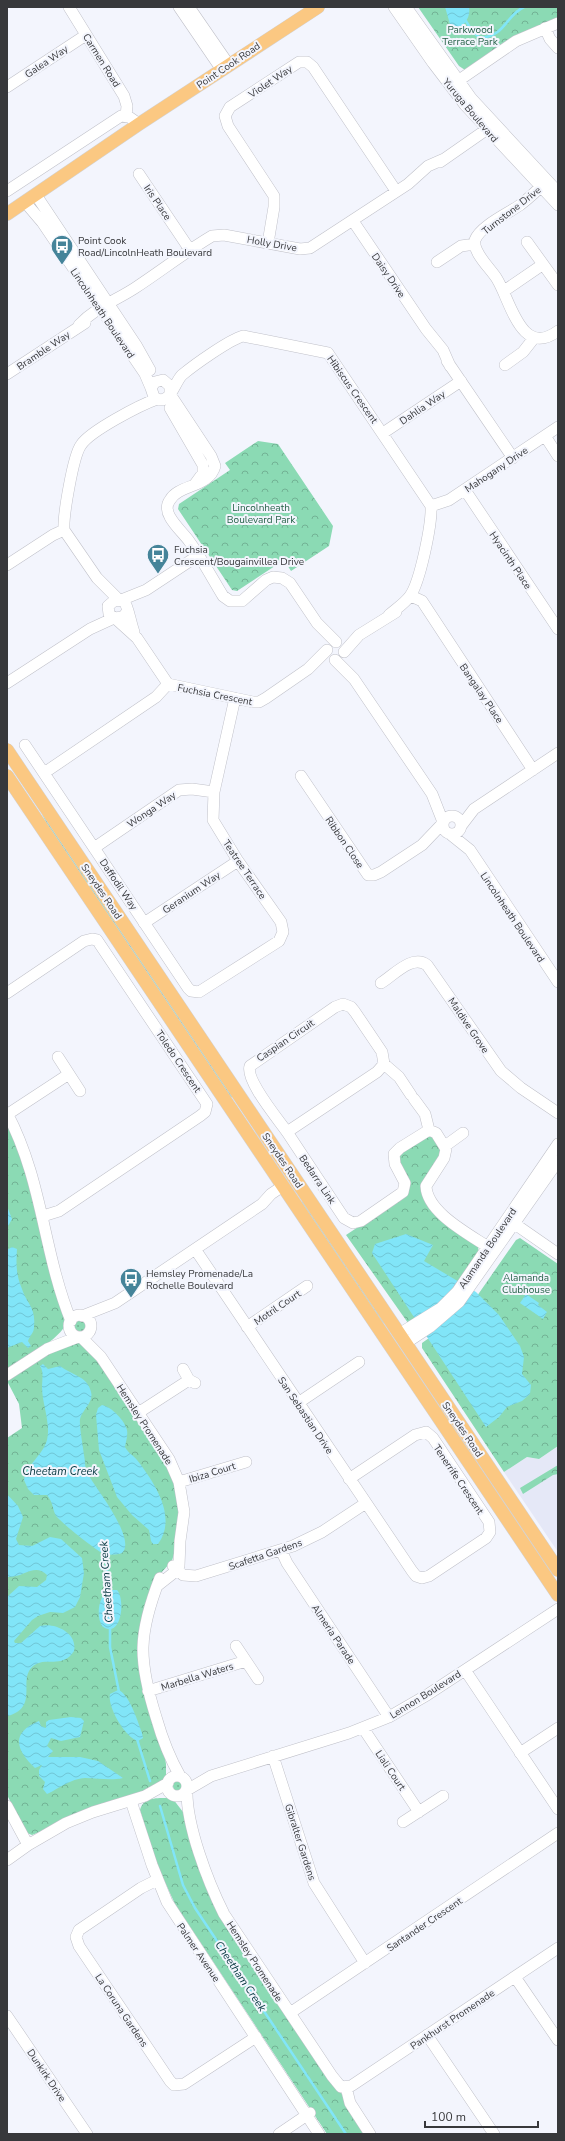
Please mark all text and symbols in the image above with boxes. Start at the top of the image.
park label: Parkwood Terrace Park [442,23,499,49]
street label: Carmen Road [79,31,123,90]
street label: Point Cook Road [194,39,263,92]
street label: Galea Way [22,42,72,81]
street label: Violet Way [245,62,296,102]
street label: Yuruga Boulevard [439,75,501,146]
street label: Iris Place [140,182,174,223]
street label: Turnstone Drive [479,183,544,238]
bus stop icon: Point Cook Road/LincolnHeath Boulevard [49,233,75,266]
street label: Holly Drive [246,233,298,255]
place label: Point Cook Road/LincolnHeath Boulevard [78,234,212,260]
street label: Daisy Drive [368,250,408,301]
street label: Lincolnheath Boulevard [67,266,138,362]
street label: Bramble Way [14,327,74,374]
street label: Hibiscus Crescent [324,353,381,427]
street label: Dahlia Way [397,387,449,428]
street label: Mahogany Drive [462,444,531,496]
park label: Lincolnheath Boulevard Park [227,501,296,527]
street label: Hyacinth Place [486,529,535,592]
bus stop icon: Fuchsia Crescent/Bougainvillea Drive [145,542,171,575]
place label: Fuchsia Crescent/Bougainvillea Drive [174,543,304,569]
street label: Bangalay Place [456,661,506,726]
street label: Fuchsia Crescent [176,681,254,709]
street label: Wonga Way [124,788,179,831]
street label: Ribbon Close [322,814,367,871]
street label: Teatree Terrace [219,837,269,902]
street label: Daffodil Way [96,856,141,914]
street label: Sneydes Road [77,861,125,922]
street label: Geranium Way [160,868,224,917]
street label: Lincolnheath Boulevard [477,870,548,966]
street label: Maldive Grove [444,995,492,1056]
street label: Caspian Circuit [254,1016,318,1065]
street label: Toledo Crescent [152,1028,204,1096]
street label: Sneydes Road [258,1130,306,1191]
street label: Bedarra Link [296,1152,339,1208]
street label: Alamanda Boulevard [456,1205,520,1292]
bus stop icon: Hemsley Promenade/La Rochelle Boulevard [118,1266,144,1299]
place label: Hemsley Promenade/La Rochelle Boulevard [146,1267,253,1293]
park label: Alamanda Clubhouse [502,1271,550,1297]
street label: Motril Court [251,1287,304,1329]
street label: San Sebastian Drive [274,1374,336,1457]
street label: Hemsley Promenade [113,1382,175,1468]
street label: Sneydes Road [438,1399,486,1460]
street label: Tenerrife Crescent [430,1442,487,1518]
street label: Ibiza Court [187,1459,238,1487]
water label: Cheetam Creek [22,1464,98,1479]
street label: Scafetta Gardens [227,1536,304,1574]
water label: Cheetham Creek [96,1540,117,1623]
street label: Almeria Parade [308,1602,358,1667]
street label: Marbella Waters [159,1659,235,1695]
street label: Lennon Boulevard [387,1667,464,1722]
street label: Liali Court [372,1748,409,1794]
street label: Gibralter Gardens [281,1802,319,1883]
street label: Santander Crescent [384,1894,465,1955]
street label: Hemsley Promenade [223,1919,285,2005]
street label: Palmer Avenue [173,1920,223,1985]
water label: Cheetham Creek [211,1938,270,2015]
street label: La Coruna Gardens [91,1971,151,2050]
street label: Pankhurst Promenade [408,1986,498,2053]
street label: Dunkirk Drive [23,2046,69,2105]
scale bar [425,2103,538,2129]
text: 100 m [431,2109,466,2125]

